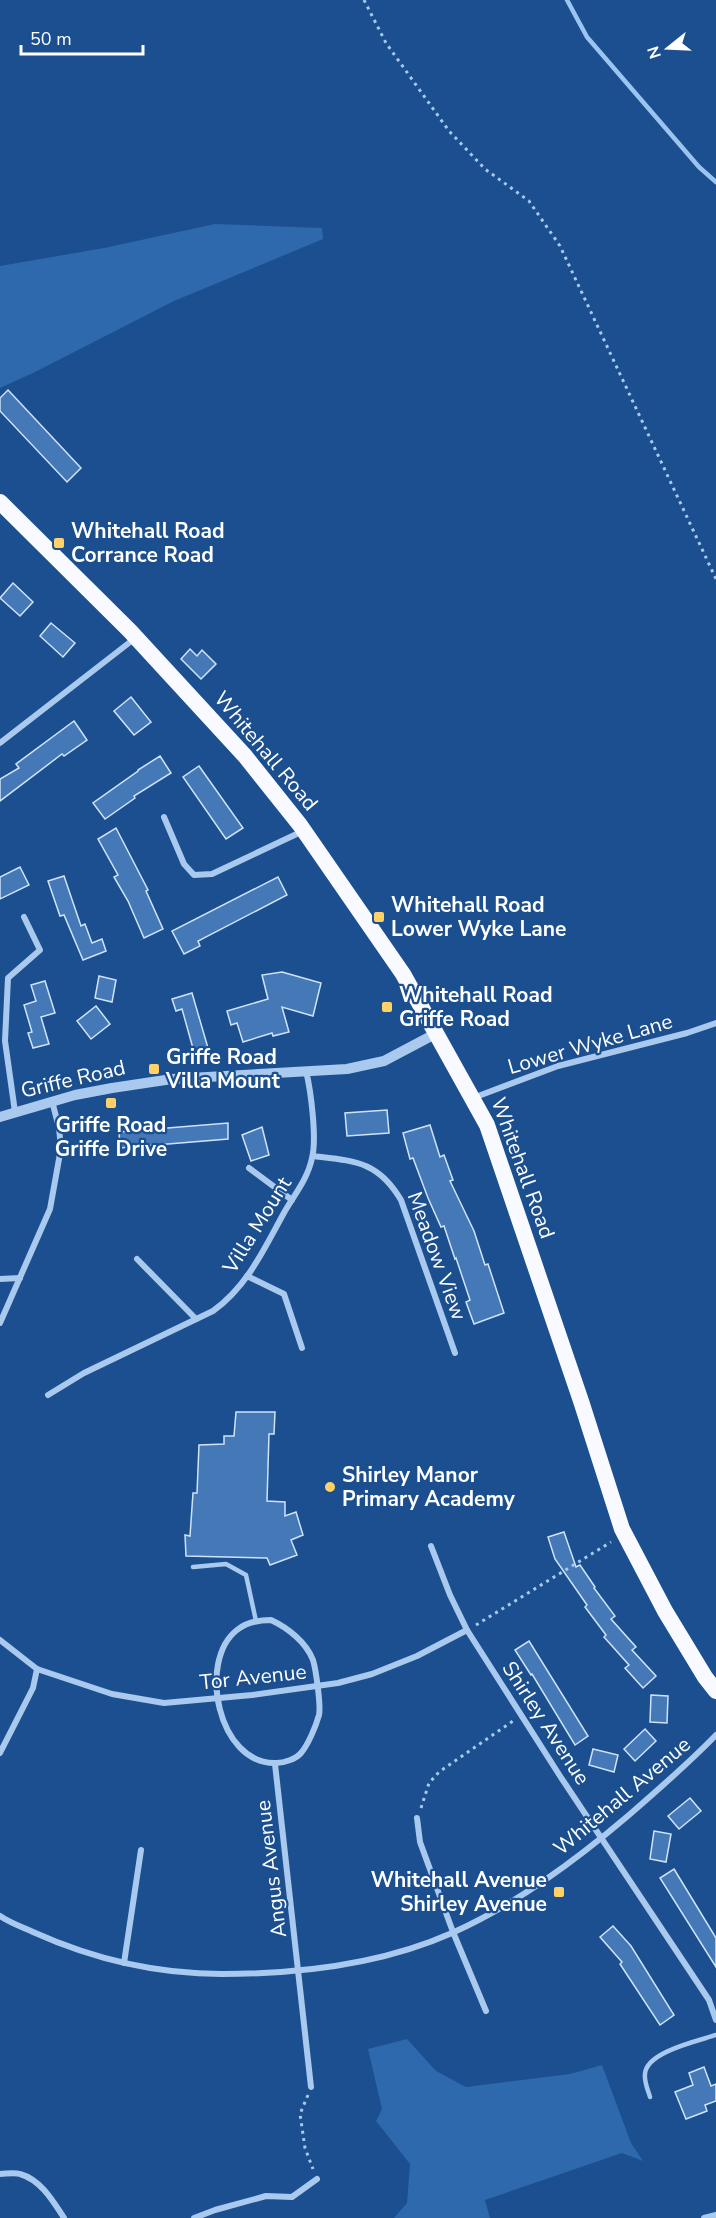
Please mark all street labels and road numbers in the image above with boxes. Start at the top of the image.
street label: Whitehall Road [208,685,324,817]
street label: Lower Wyke Lane [504,1007,676,1081]
street label: Griffe Road [18,1053,128,1105]
street label: Whitehall Road [485,1094,561,1242]
street label: Villa Mount [216,1171,298,1279]
street label: Meadow View [401,1188,473,1325]
street label: Shirley Avenue [496,1656,596,1790]
street label: Tor Avenue [198,1657,308,1697]
street label: Whitehall Avenue [548,1730,696,1862]
street label: Angus Avenue [249,1799,293,1939]

